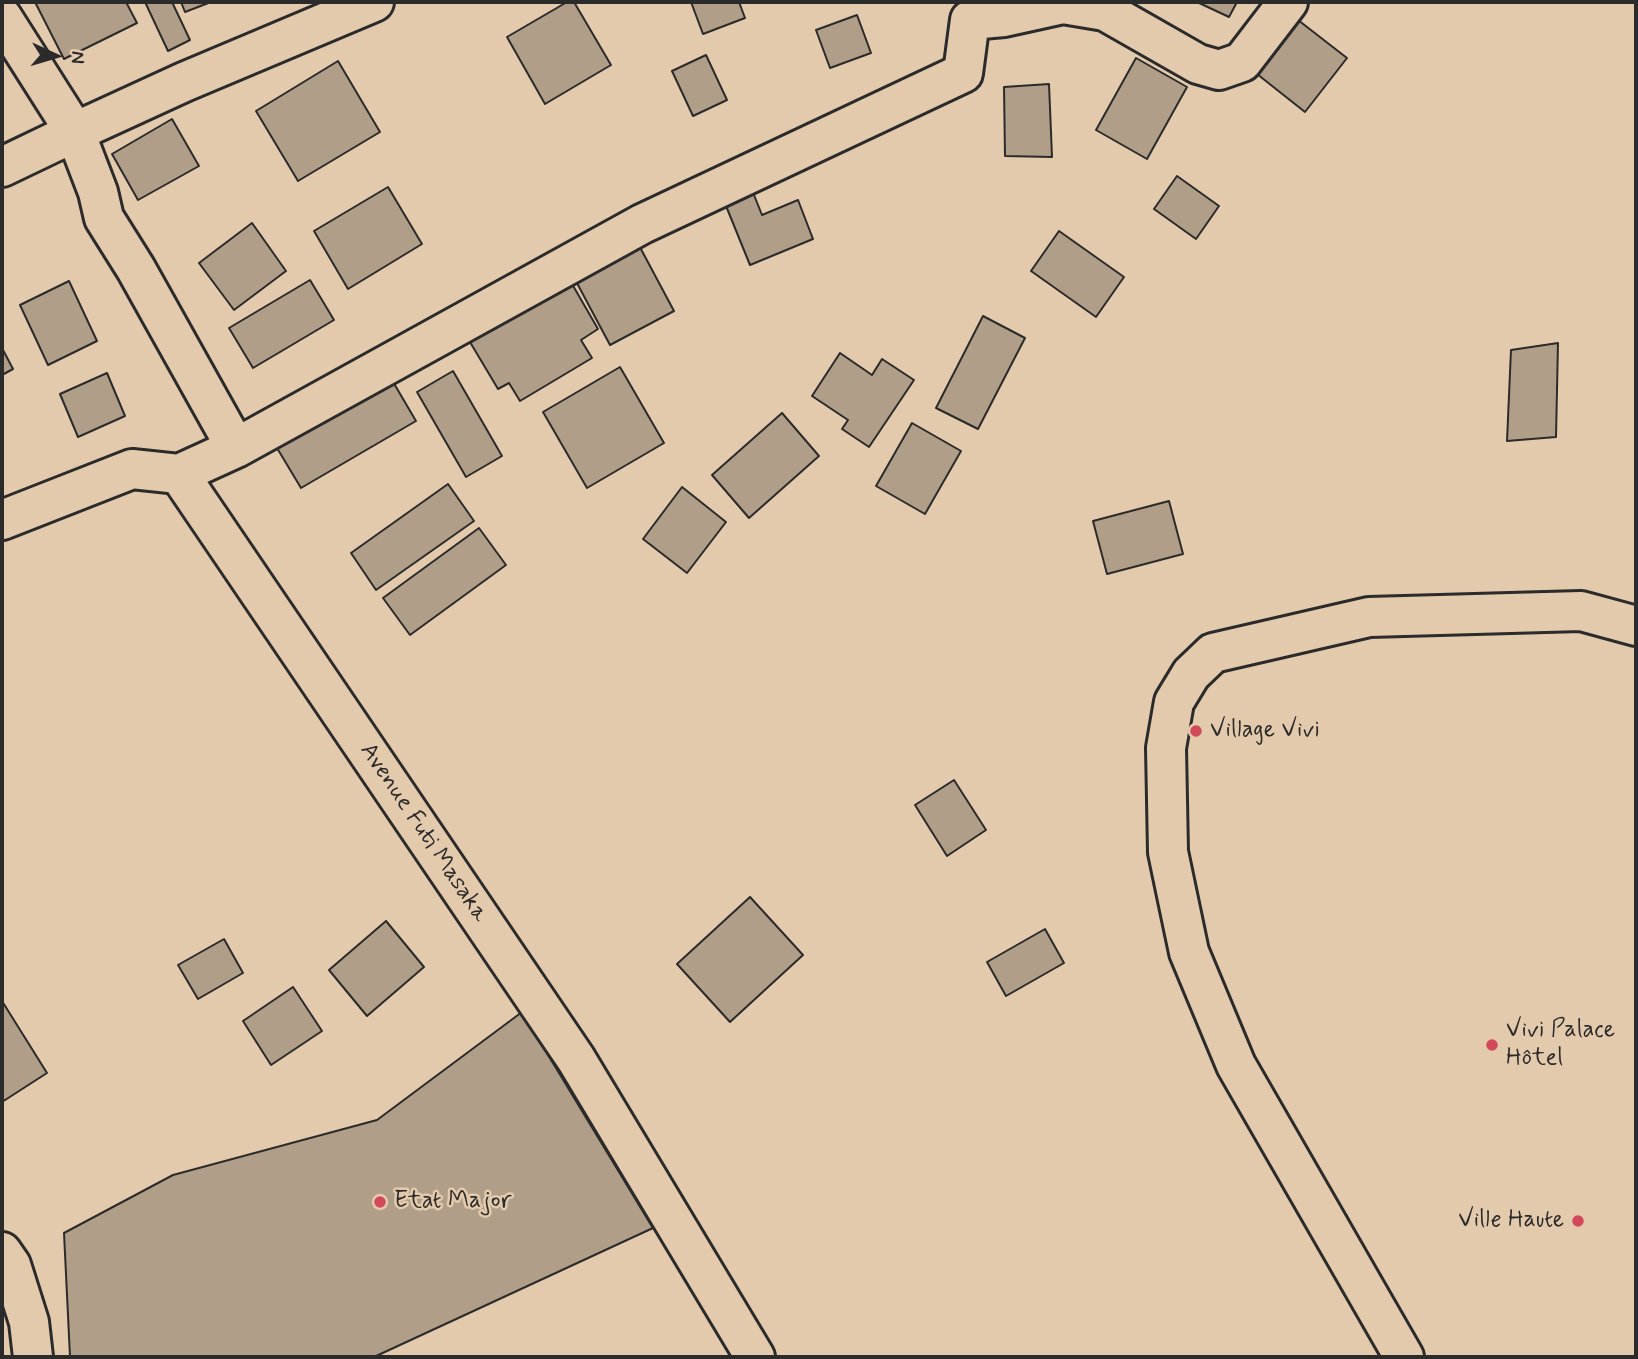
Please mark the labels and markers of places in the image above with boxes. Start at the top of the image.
place label: Village Vivi [1210,717,1320,745]
marker: Village Vivi [1188,723,1204,739]
place label: Vivi Palace Hôtel [1506,1017,1615,1073]
marker: Vivi Palace Hôtel [1484,1037,1500,1053]
place label: Etat Major [394,1188,512,1216]
marker: Etat Major [372,1194,388,1210]
place label: Ville Haute [1458,1207,1564,1235]
marker: Ville Haute [1570,1213,1586,1229]

